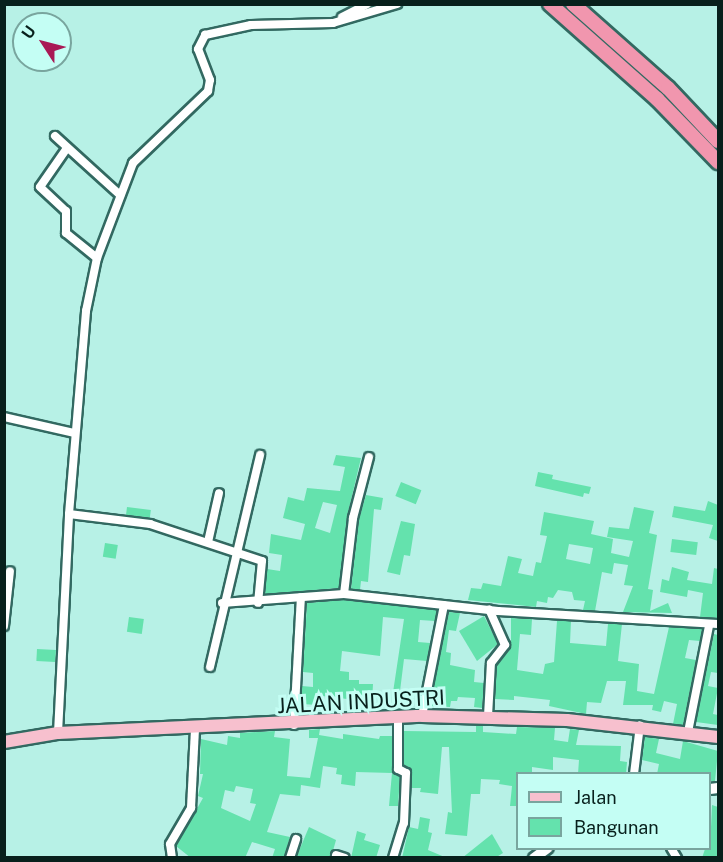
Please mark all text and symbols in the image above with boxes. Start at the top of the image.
north arrow [12,12,72,72]
text: U [18,22,40,43]
street label: JALAN INDUSTRI [276,685,446,719]
legend [516,772,711,850]
text: Jalan [574,787,617,808]
text: Bangunan [574,817,659,838]

